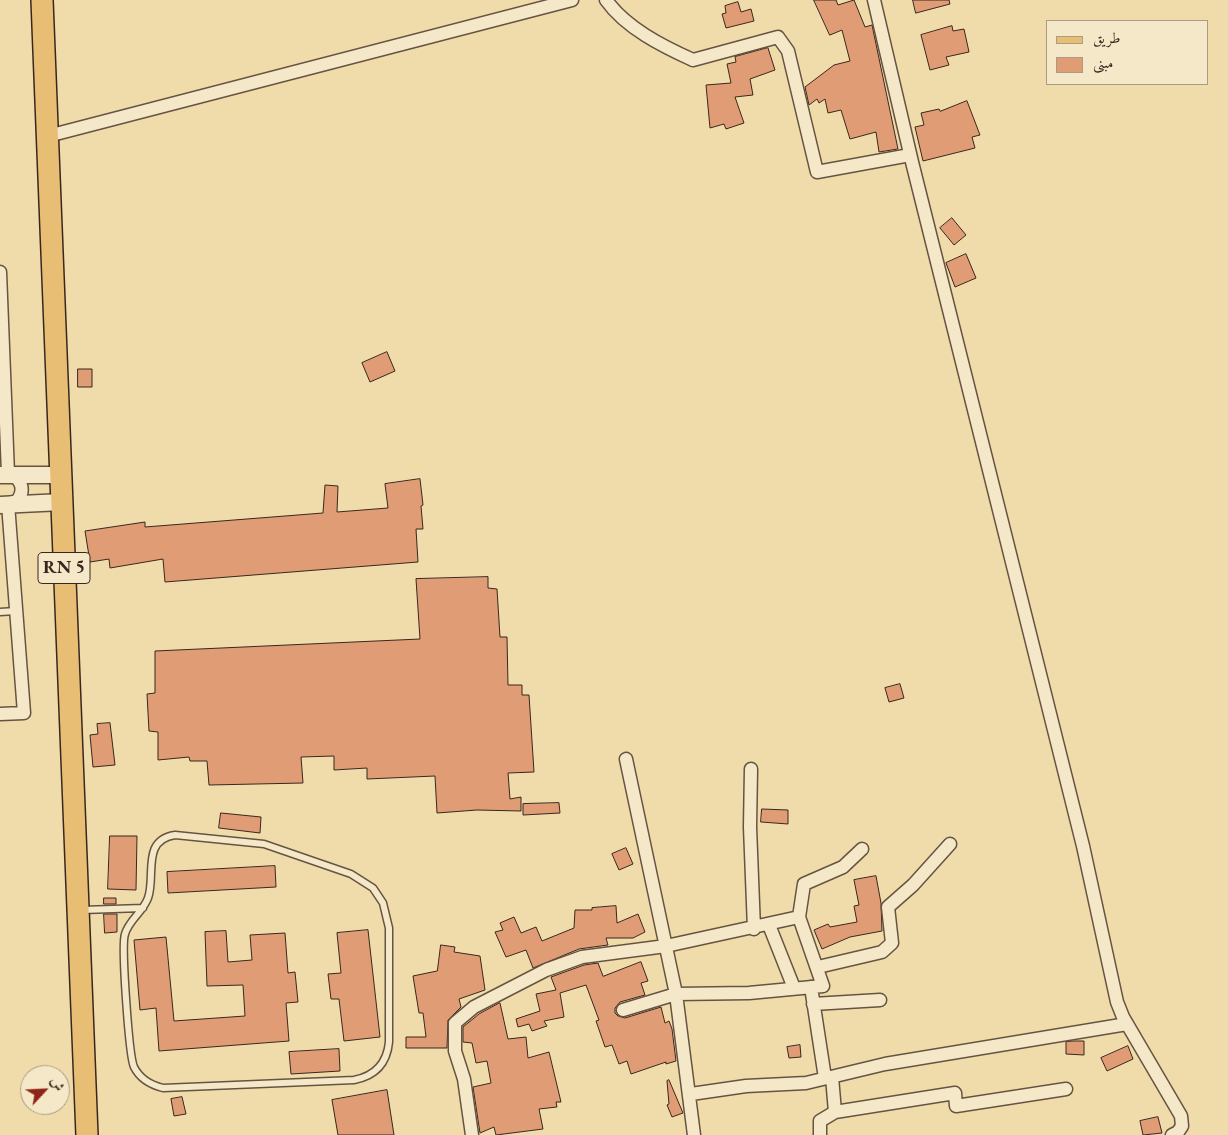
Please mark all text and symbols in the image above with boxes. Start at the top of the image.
legend [1046,20,1208,85]
text: طريق [1093,28,1120,47]
text: مبنى [1093,53,1113,72]
road number: RN 5 [38,552,90,584]
north arrow [20,1065,70,1115]
text: ش [47,1074,69,1094]

